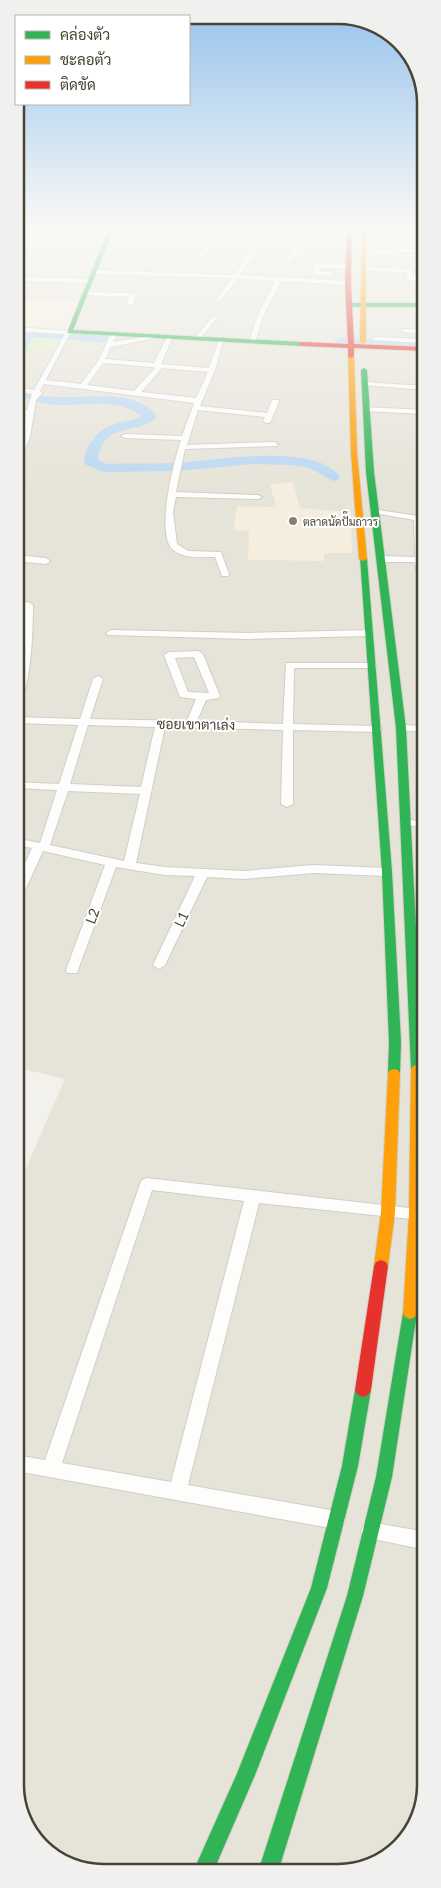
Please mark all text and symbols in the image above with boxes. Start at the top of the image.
legend [15,15,190,105]
text: คล่องตัว [60,25,110,43]
text: ชะลอตัว [60,50,111,68]
text: ติดขัด [60,75,96,93]
place label: ตลาดนัดปั๊มถาวร [303,511,378,528]
marker: ตลาดนัดปั๊มถาวร [287,515,299,527]
street label: ซอยเขาตาเล่ง [157,715,235,733]
street label: L2 [81,906,103,926]
street label: L1 [170,908,192,930]

